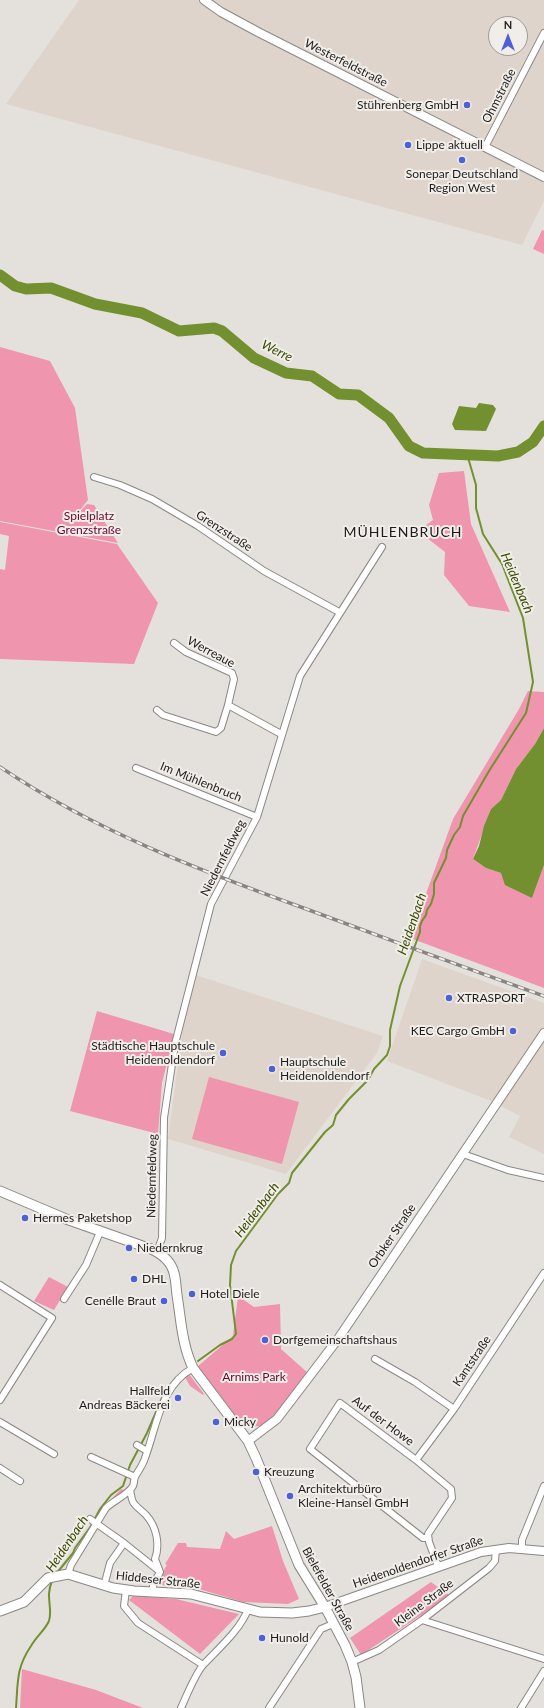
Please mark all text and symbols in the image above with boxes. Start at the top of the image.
north arrow [488,16,528,56]
text: N [504,18,512,31]
street label: Westerfeldstraße [302,36,390,90]
street label: Ohmstraße [479,66,519,126]
place label: Stührenberg GmbH [357,98,459,112]
marker: Stührenberg GmbH [462,100,472,110]
place label: Lippe aktuell [416,138,483,152]
marker: Lippe aktuell [403,140,413,150]
marker: Sonepar Deutschland Region West [457,155,467,165]
place label: Sonepar Deutschland Region West [406,167,518,195]
water label: Werre [259,337,295,365]
street label: Grenzstraße [193,507,255,555]
park label: Spielplatz Grenzstraße [57,509,121,537]
district label: MÜHLENBRUCH [343,524,463,540]
water label: Heidenbach [497,550,537,616]
street label: Werreaue [185,633,237,671]
street label: Im Mühlenbruch [158,759,244,805]
street label: Niedernfeldweg [197,817,249,899]
water label: Heidenbach [394,891,430,957]
place label: XTRASPORT [457,991,525,1005]
marker: XTRASPORT [444,993,454,1003]
place label: KEC Cargo GmbH [411,1024,505,1038]
marker: KEC Cargo GmbH [508,1026,518,1036]
place label: Städtische Hauptschule Heidenoldendorf [91,1039,215,1067]
marker: Städtische Hauptschule Heidenoldendorf [218,1048,228,1058]
place label: Hauptschule Heidenoldendorf [280,1055,369,1083]
marker: Hauptschule Heidenoldendorf [267,1064,277,1074]
street label: Niedernfeldweg [144,1134,160,1218]
water label: Heidenbach [231,1180,283,1240]
street label: Orbker Straße [365,1201,419,1271]
place label: Hermes Paketshop [33,1211,132,1225]
marker: Hermes Paketshop [20,1213,30,1223]
place label: Niedernkrug [137,1241,203,1255]
marker: Niedernkrug [124,1243,134,1253]
place label: DHL [142,1272,166,1286]
marker: DHL [129,1274,139,1284]
place label: Hotel Diele [200,1287,260,1301]
marker: Hotel Diele [187,1289,197,1299]
place label: Cenélle Braut [85,1294,156,1308]
marker: Cenélle Braut [159,1296,169,1306]
place label: Dorfgemeinschaftshaus [273,1333,397,1347]
street label: Kantstraße [450,1333,494,1389]
marker: Dorfgemeinschaftshaus [260,1335,270,1345]
park label: Arnims Park [222,1370,286,1384]
place label: Hallfeld Andreas Bäckerei [79,1384,170,1412]
marker: Hallfeld Andreas Bäckerei [173,1393,183,1403]
street label: Auf der Howe [349,1393,417,1449]
place label: Micky [224,1415,256,1429]
marker: Micky [211,1417,221,1427]
place label: Kreuzung [264,1465,314,1479]
marker: Kreuzung [251,1467,261,1477]
place label: Architekturbüro Kleine-Hansel GmbH [298,1482,409,1510]
marker: Architekturbüro Kleine-Hansel GmbH [285,1491,295,1501]
water label: Heidenbach [42,1513,92,1575]
street label: Heidenoldendorfer Straße [351,1533,485,1591]
street label: Bielefelder Straße [299,1545,357,1633]
street label: Hiddeser Straße [115,1568,201,1592]
street label: Kleine Straße [392,1576,456,1630]
place label: Hunold [270,1631,309,1645]
marker: Hunold [257,1633,267,1643]

